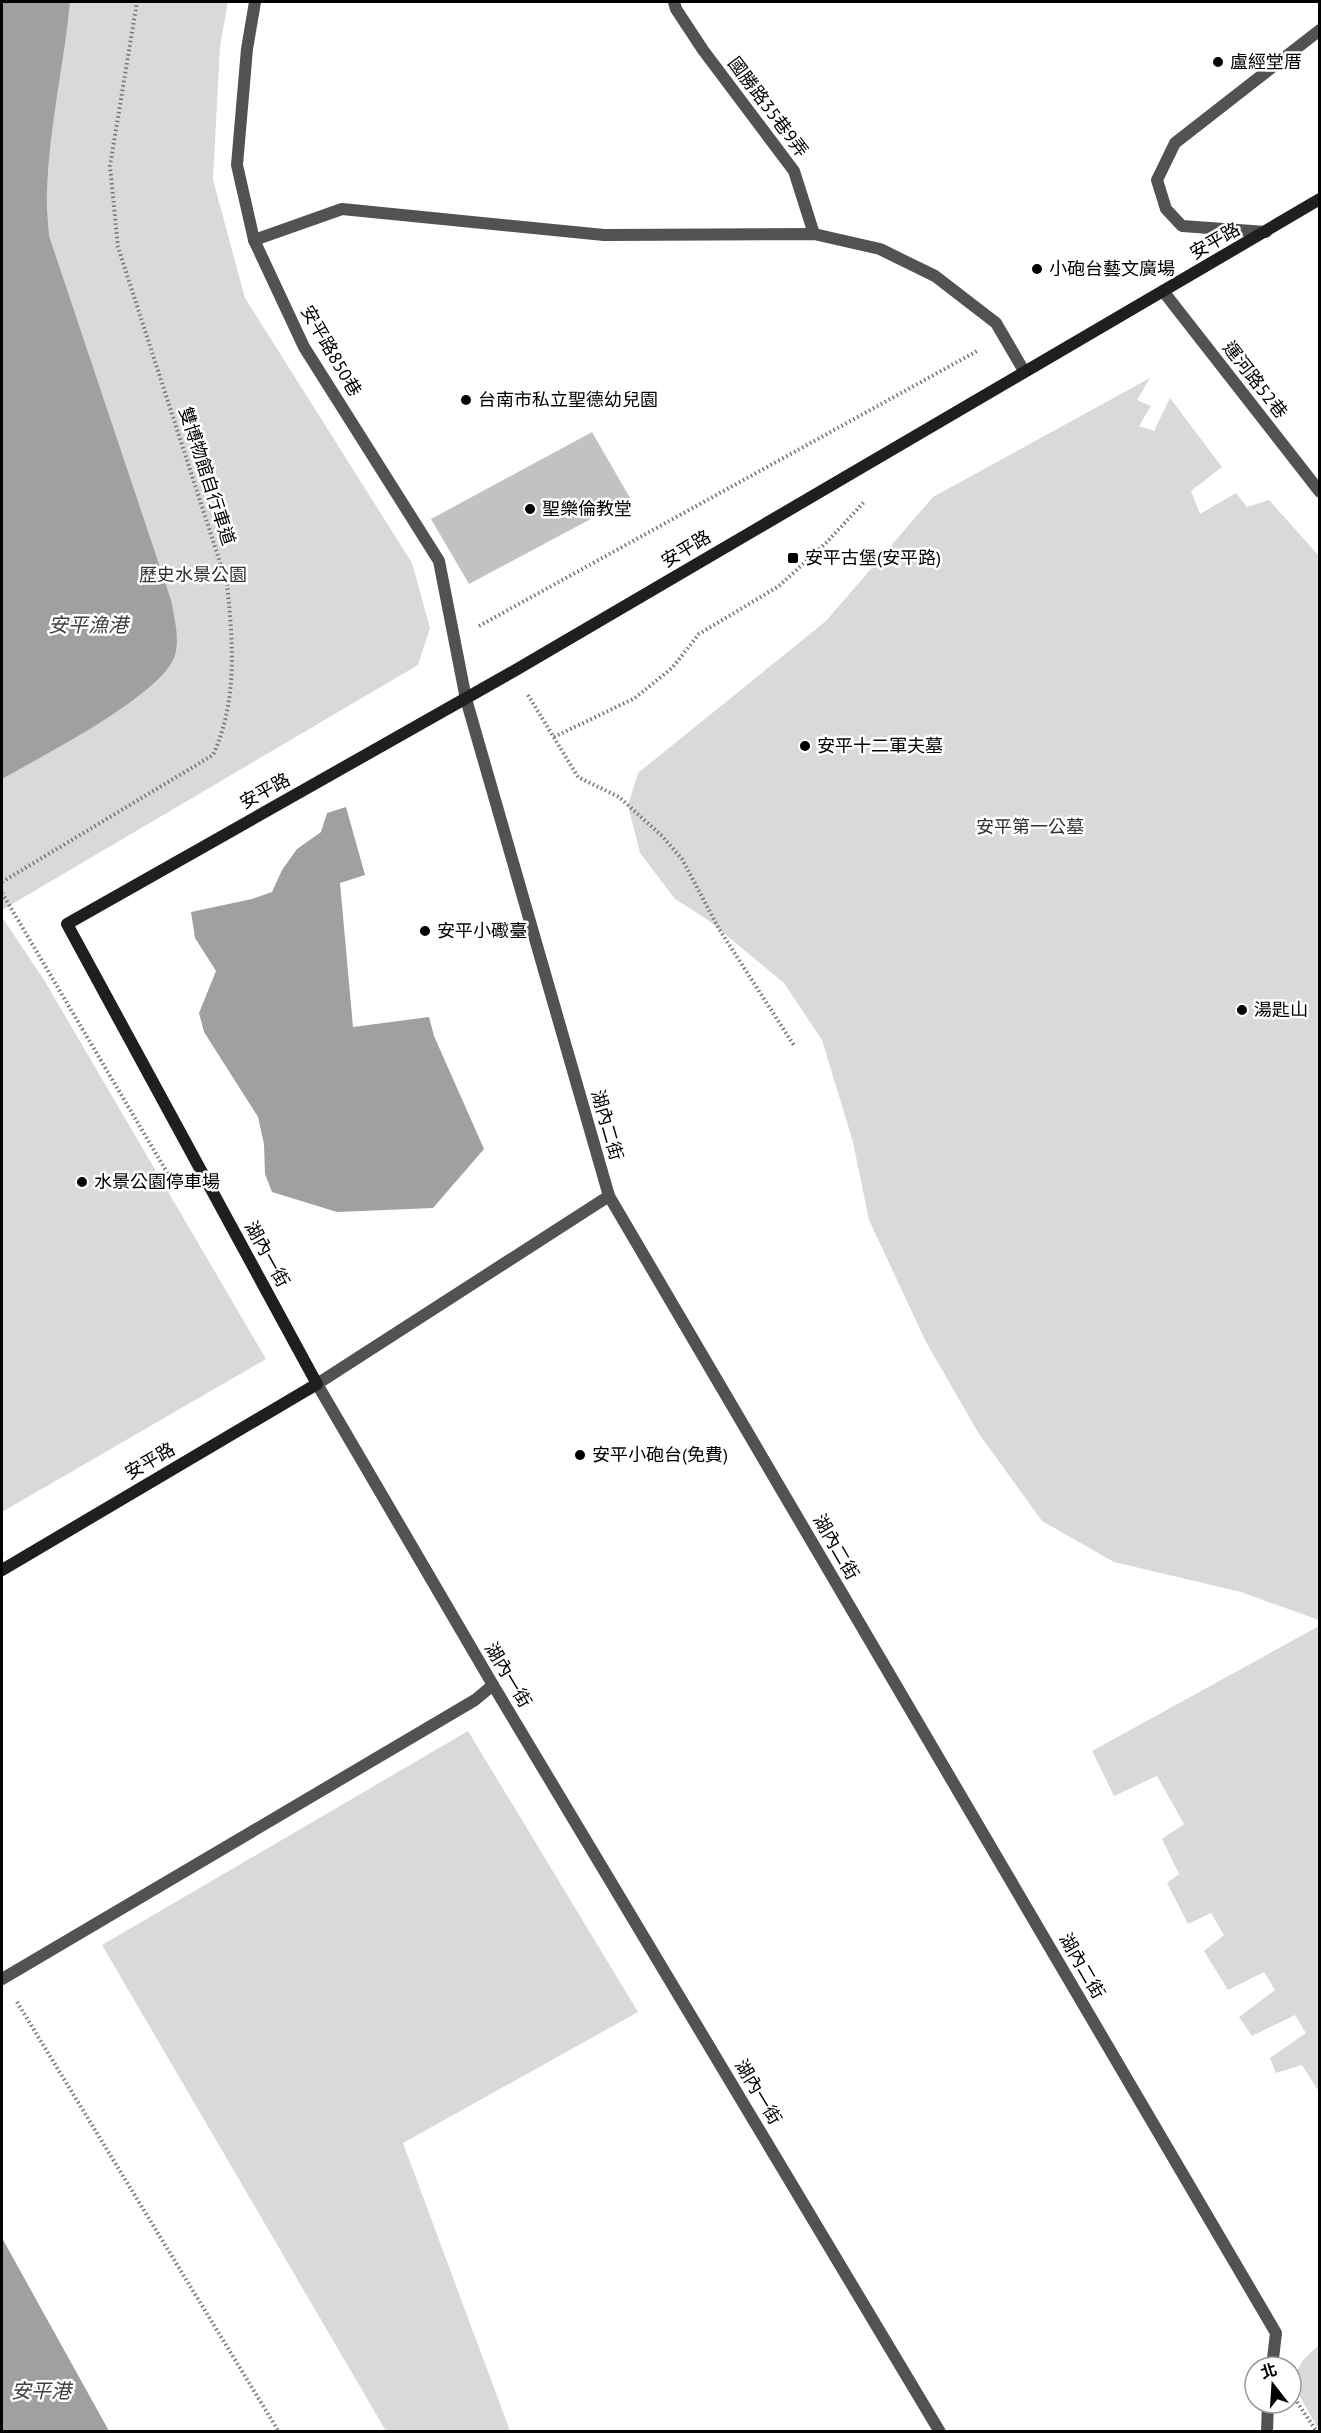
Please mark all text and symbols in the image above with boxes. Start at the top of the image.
place label: 盧經堂厝 [1230,50,1302,73]
street label: 國勝路35巷9弄 [723,52,814,161]
marker: 盧經堂厝 [1211,55,1225,69]
street label: 安平路 [1186,217,1244,264]
place label: 小砲台藝文廣場 [1049,257,1175,280]
marker: 小砲台藝文廣場 [1030,262,1044,276]
street label: 安平路850巷 [296,301,367,400]
street label: 運河路52巷 [1218,337,1293,423]
place label: 台南市私立聖德幼兒園 [478,388,658,411]
marker: 台南市私立聖德幼兒園 [459,393,473,407]
street label: 雙博物館自行車道 [174,404,241,548]
place label: 聖樂倫教堂 [542,497,632,520]
marker: 聖樂倫教堂 [523,502,537,516]
street label: 安平路 [657,525,715,572]
place label: 安平古堡(安平路) [805,546,941,569]
marker: 安平古堡(安平路) [786,551,800,565]
park label: 歷史水景公園 [139,563,247,586]
water label: 安平漁港 [48,612,131,638]
place label: 安平十二軍夫墓 [817,734,943,757]
marker: 安平十二軍夫墓 [798,739,812,753]
street label: 安平路 [236,767,294,814]
park label: 安平第一公墓 [976,815,1084,838]
place label: 安平小礮臺 [437,919,527,942]
marker: 安平小礮臺 [418,924,432,938]
place label: 湯匙山 [1254,998,1308,1021]
marker: 湯匙山 [1235,1003,1249,1017]
street label: 湖內二街 [587,1087,628,1163]
place label: 水景公園停車場 [94,1170,220,1193]
marker: 水景公園停車場 [75,1175,89,1189]
street label: 湖內一街 [240,1217,295,1291]
street label: 安平路 [121,1437,179,1484]
place label: 安平小砲台(免費) [592,1443,728,1466]
marker: 安平小砲台(免費) [573,1448,587,1462]
street label: 湖內二街 [808,1510,864,1584]
street label: 湖內一街 [480,1638,537,1712]
street label: 湖內二街 [1054,1929,1110,2003]
street label: 湖內一街 [730,2055,787,2129]
north arrow [1243,2355,1303,2415]
text: 北 [1258,2359,1279,2383]
water label: 安平港 [11,2378,74,2404]

